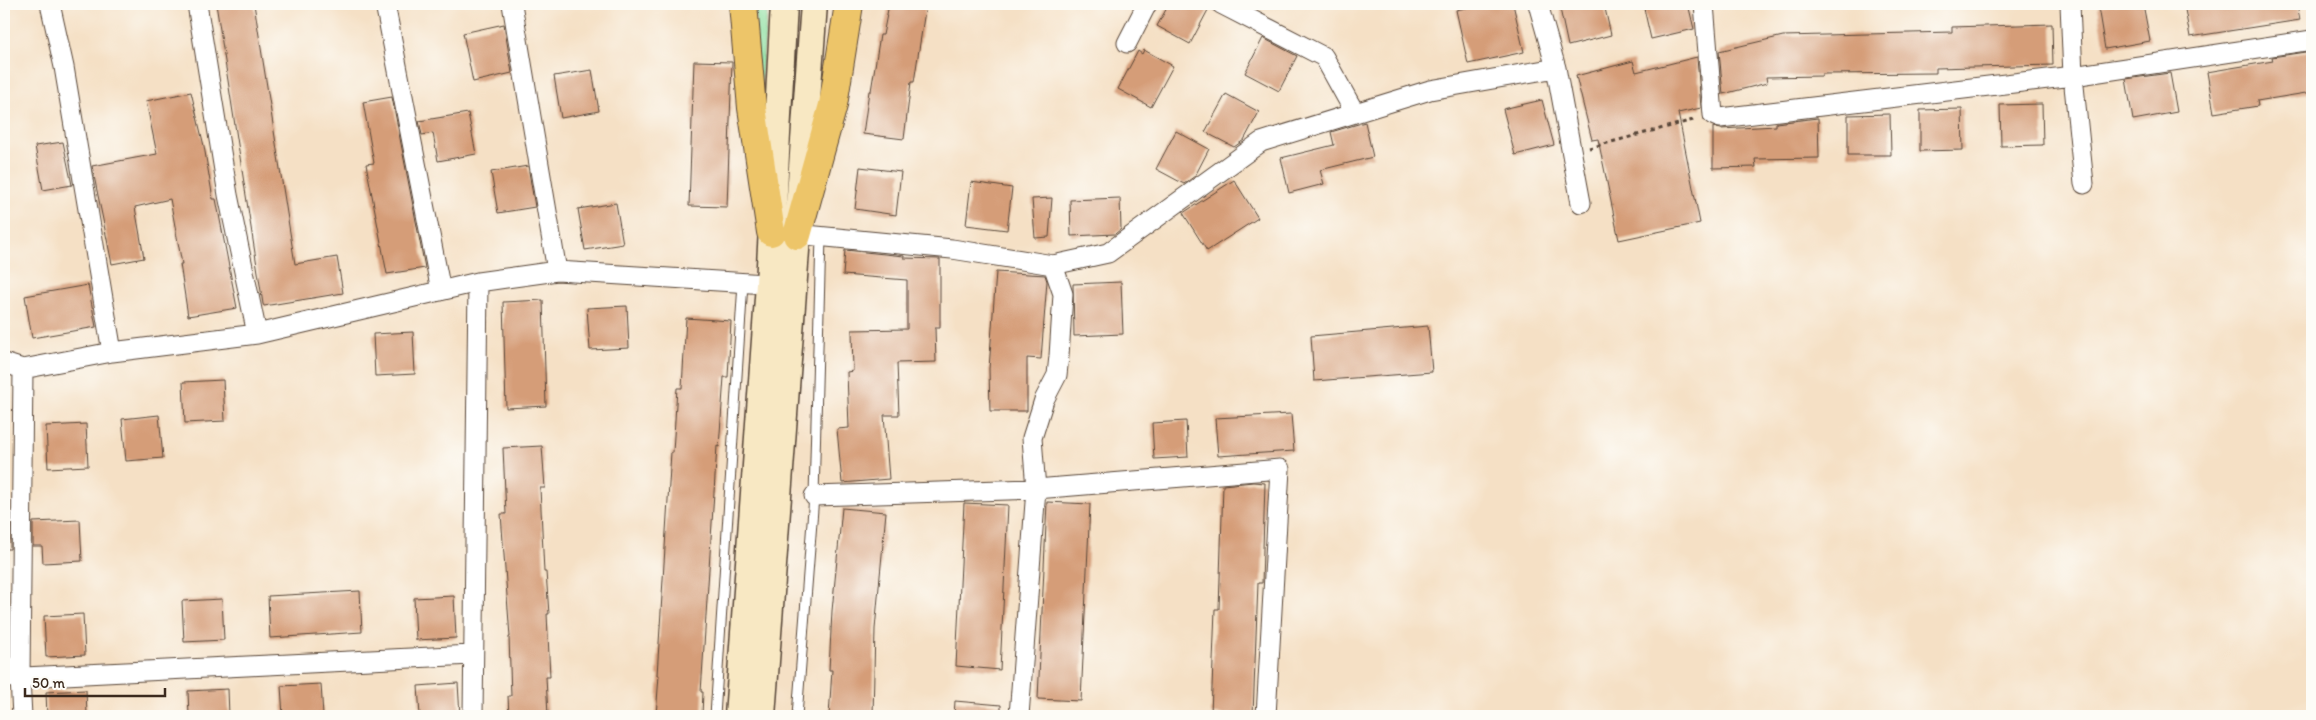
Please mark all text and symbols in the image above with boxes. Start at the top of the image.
scale bar [25,665,165,697]
text: 50 m [32,674,65,692]

